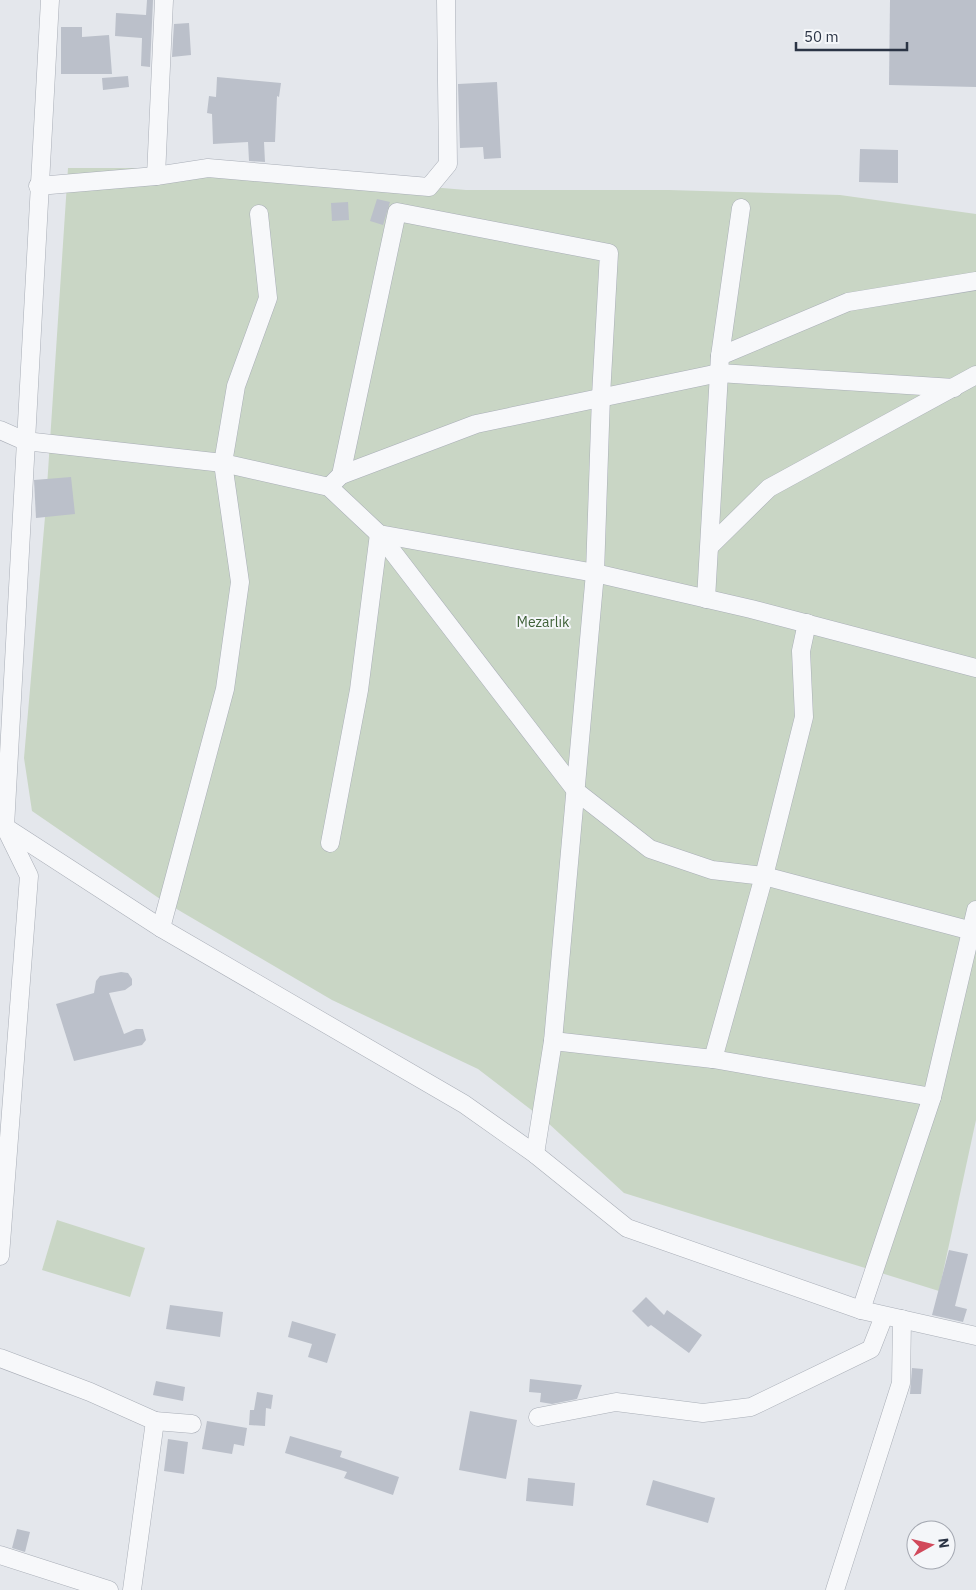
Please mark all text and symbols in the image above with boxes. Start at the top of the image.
scale bar [796,20,907,52]
text: 50 m [804,27,839,46]
park label: Mezarlık [517,613,570,631]
north arrow [906,1520,956,1570]
text: N [934,1537,953,1549]

